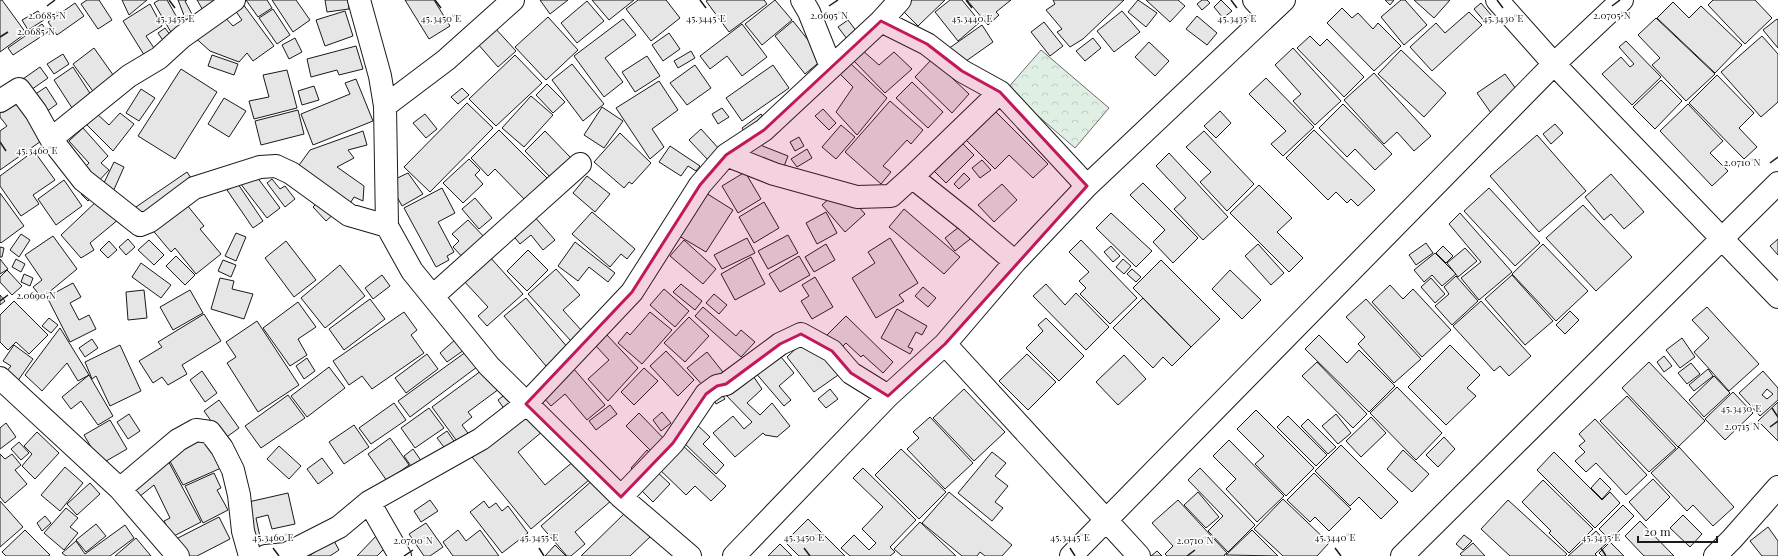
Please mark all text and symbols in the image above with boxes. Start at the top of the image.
text: 2.0685°N [28,8,66,22]
text: 2.0695°N [810,8,848,22]
text: 2.0705°N [1593,8,1631,22]
text: 45.3455°E [156,11,194,25]
text: 45.3450°E [421,11,461,25]
text: 45.3445°E [686,11,726,25]
text: 45.3440°E [951,11,993,25]
text: 45.3435°E [1218,11,1256,25]
text: 45.3430°E [1483,11,1523,25]
text: 2.0685°N [17,24,55,38]
text: 45.3460°E [16,143,58,157]
text: 2.0710°N [1723,155,1761,169]
text: 2.0690°N [16,288,56,302]
text: 45.3430°E [1721,401,1761,415]
text: 2.0715°N [1724,419,1760,433]
scale bar [1638,518,1717,544]
text: 20 m [1644,523,1671,539]
text: 45.3460°E [252,530,294,544]
text: 45.3455°E [520,530,558,544]
text: 45.3450°E [784,530,824,544]
text: 45.3445°E [1050,530,1090,544]
text: 45.3440°E [1314,530,1356,544]
text: 45.3435°E [1582,530,1620,544]
text: 2.0700°N [393,533,433,547]
text: 2.0710°N [1176,533,1214,547]

